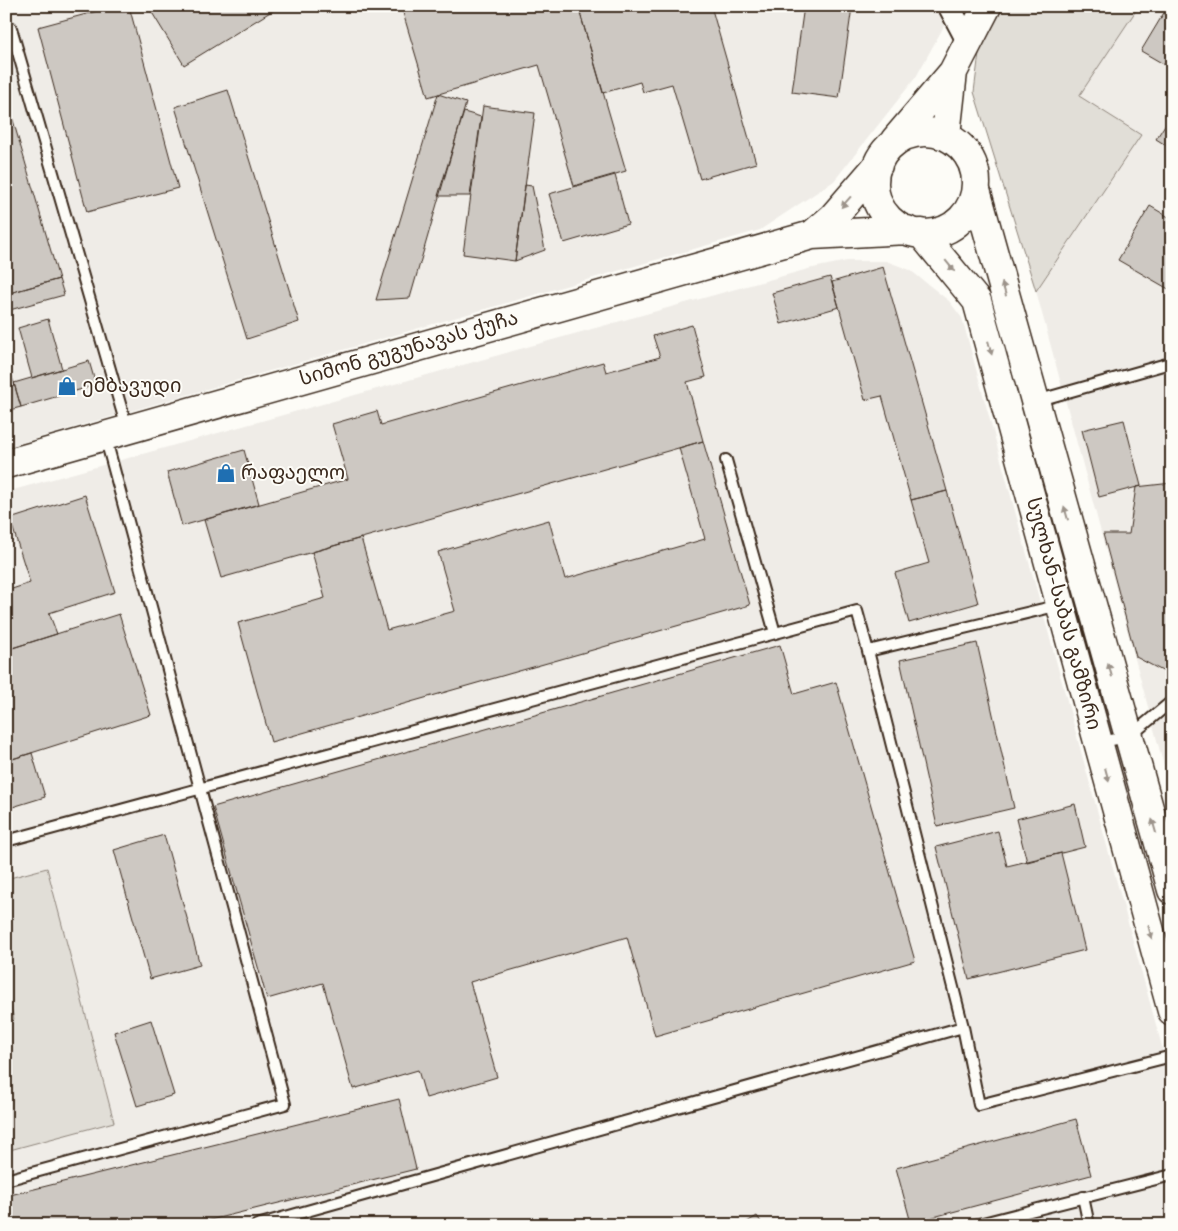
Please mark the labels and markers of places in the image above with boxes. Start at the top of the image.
place label: ემბავუდი [82,373,181,400]
shop icon: ემბავუდი [56,375,78,397]
place label: რაფაელო [241,460,345,487]
shop icon: რაფაელო [215,462,237,484]

